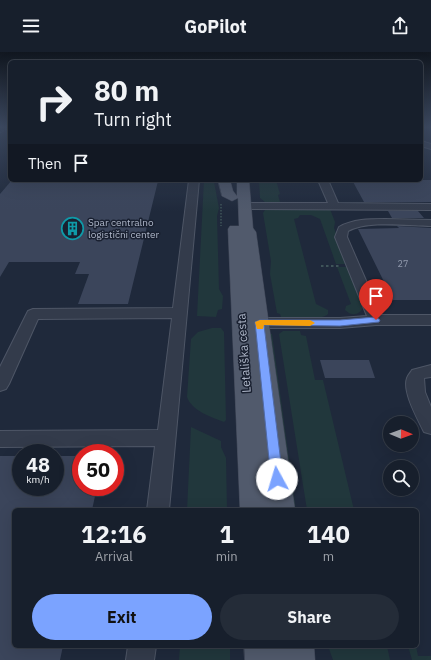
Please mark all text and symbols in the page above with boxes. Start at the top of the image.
icon: menu [20,15,42,37]
text: GoPilot [184,15,247,38]
icon: share [389,15,411,37]
text: 80 m [94,72,159,109]
icon: right [28,76,80,128]
text: Turn right [94,108,172,131]
icon: arrive [70,152,92,174]
text: Then [28,154,62,173]
building icon: Spar centralno logistični center [60,215,86,241]
place label: Spar centralno logistični center [88,216,160,241]
house number: 27 [398,258,408,269]
pin [359,279,393,320]
icon: arrive [365,285,387,307]
street label: Letališka cesta [233,312,254,393]
north arrow [383,416,419,452]
map controls [383,416,419,496]
speed limit sign: 50 [72,444,124,496]
text: 48 [26,451,50,478]
position arrow [256,458,298,500]
button: search [383,460,419,496]
text: km/h [26,473,50,486]
text: 12:16 [81,518,147,550]
text: 1 [219,518,234,550]
text: 140 [307,518,350,550]
text: Arrival [95,548,133,565]
text: min [216,548,238,565]
text: m [323,548,334,565]
button: Exit [32,594,212,640]
button: Share [220,594,399,640]

